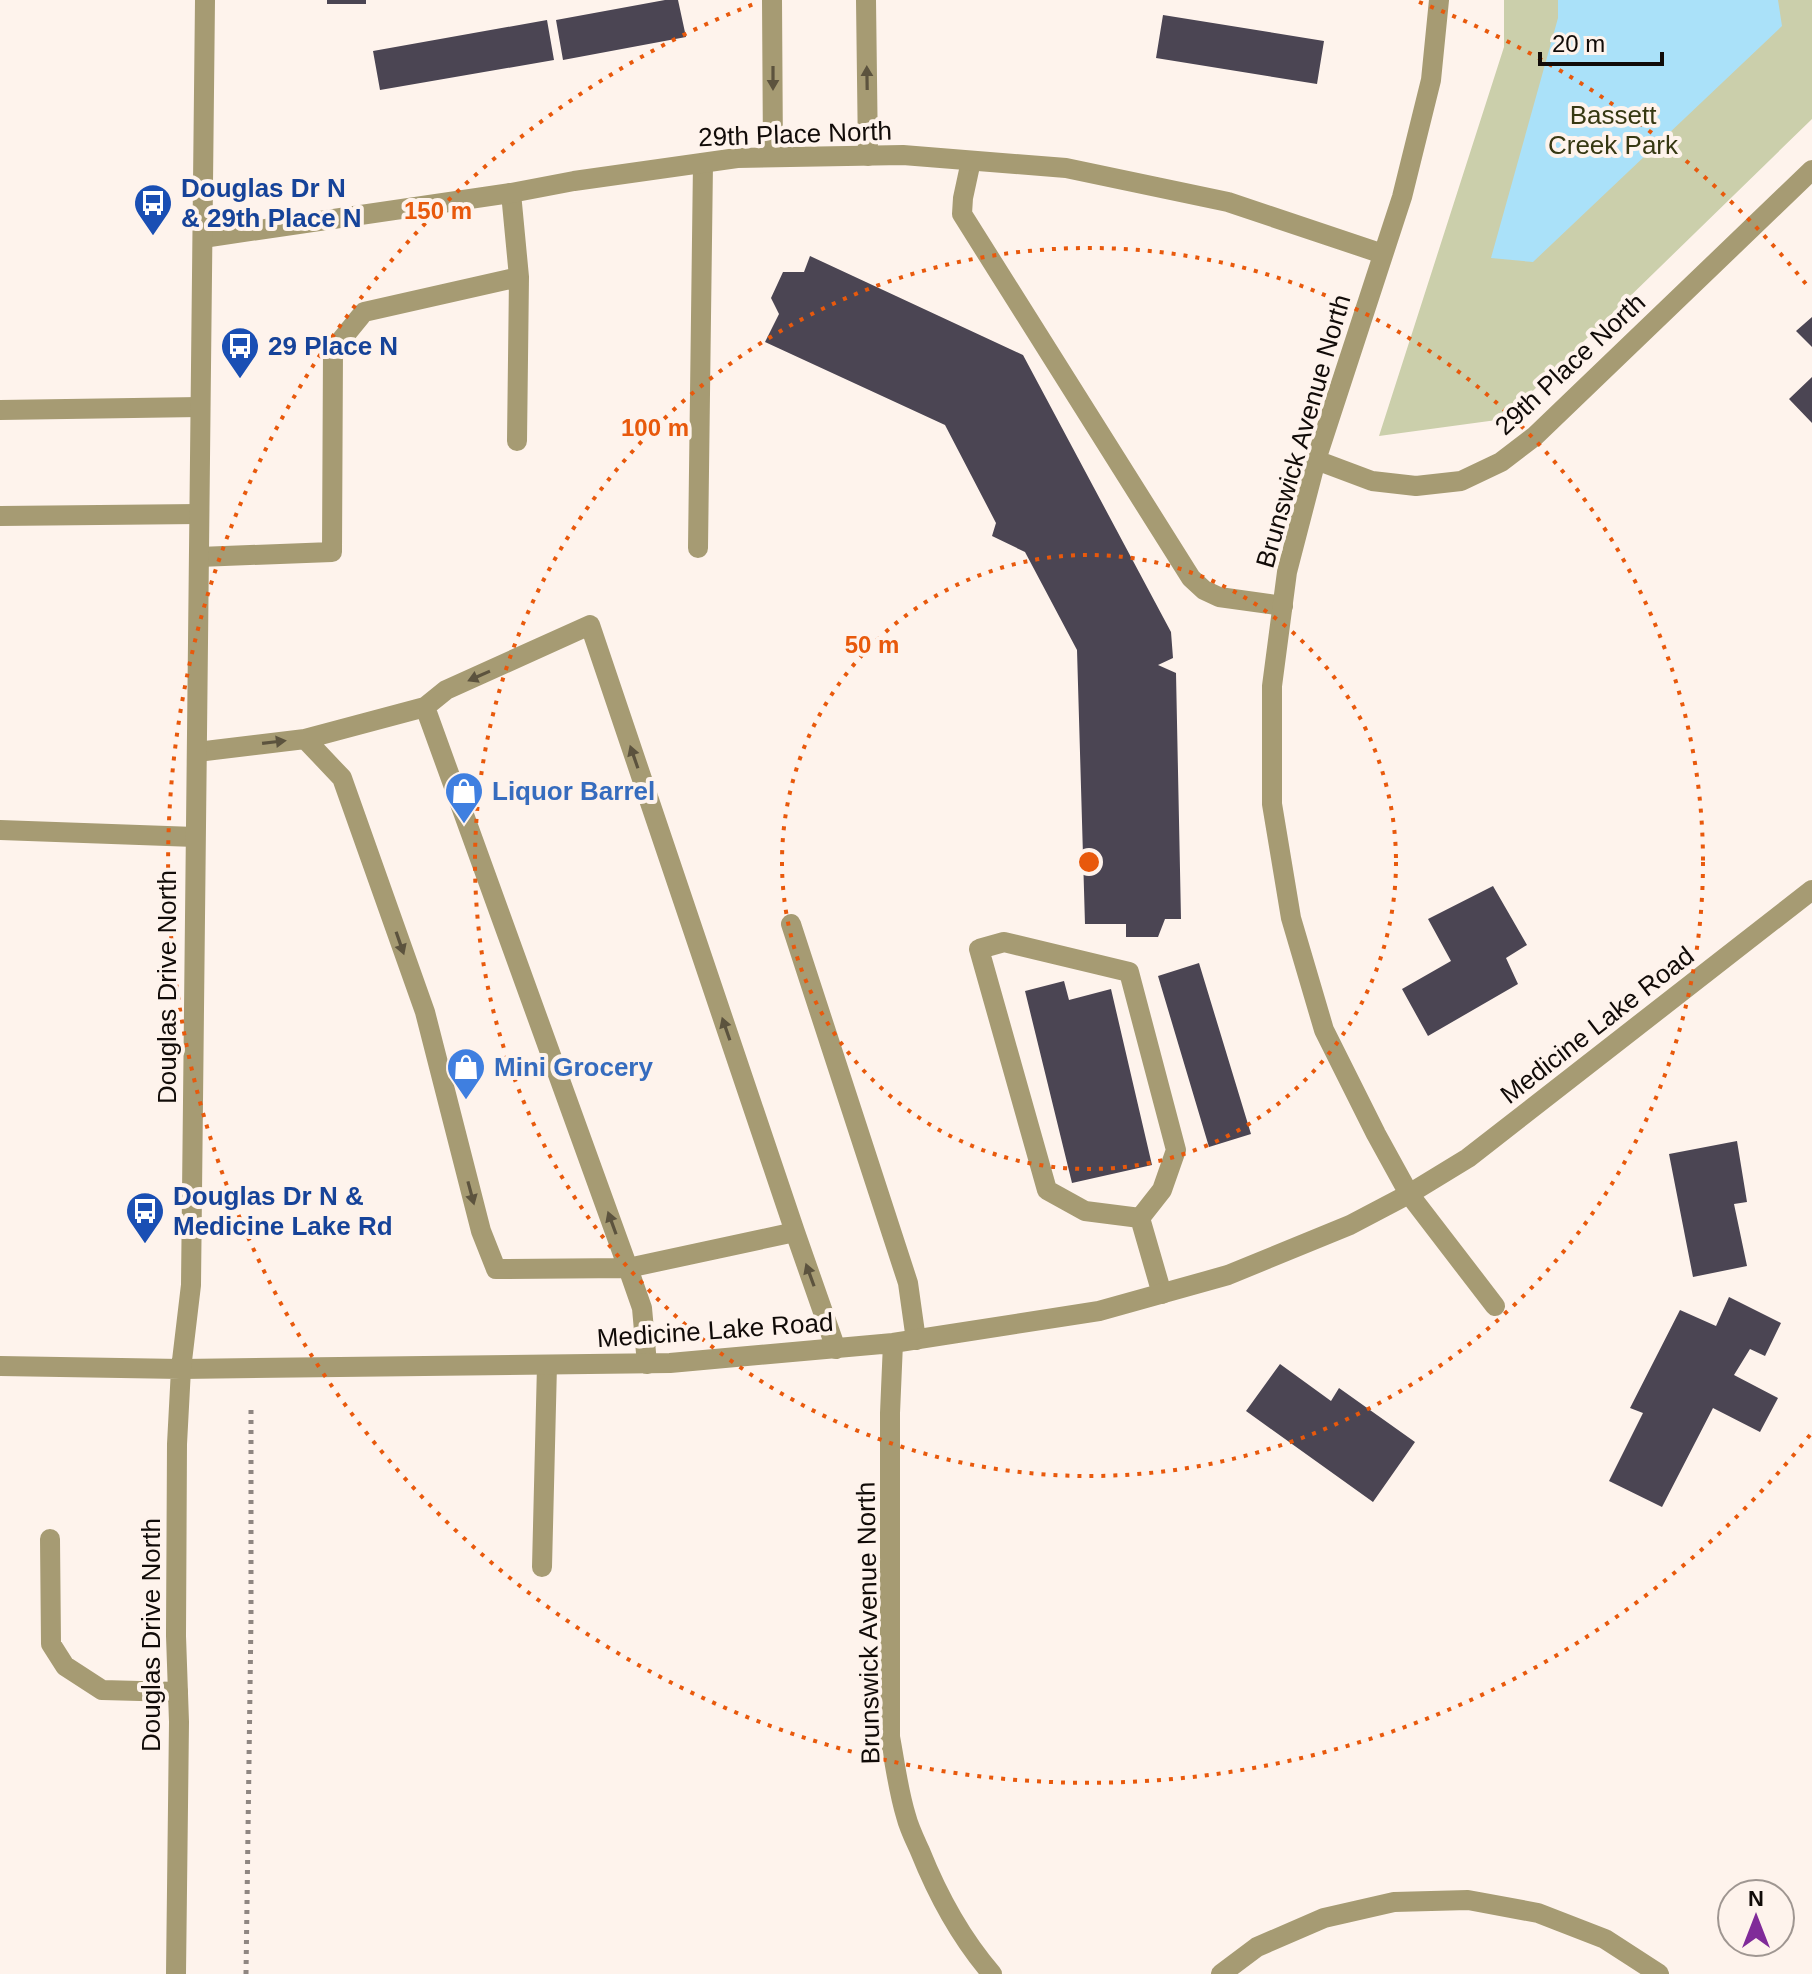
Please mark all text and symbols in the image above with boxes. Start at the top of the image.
scale bar [1540,16,1662,66]
text: 20 m [1552,30,1605,57]
one-way arrow [861,65,873,90]
one-way arrow [767,66,779,91]
park label: Bassett Creek Park [1548,100,1679,160]
street label: 29th Place North [698,116,892,152]
place label: Douglas Dr N & 29th Place N [181,173,362,233]
bus stop icon: Douglas Dr N & 29th Place N [132,182,174,237]
text: 150 m [404,197,472,224]
street label: 29th Place North [1489,287,1651,441]
street label: Brunswick Avenue North [1250,291,1356,571]
bus stop icon: 29 Place N [219,325,261,380]
place label: 29 Place N [268,331,398,361]
text: 100 m [621,414,689,441]
text: 50 m [845,631,899,658]
one-way arrow [467,669,491,682]
one-way arrow [262,736,287,749]
one-way arrow [628,744,640,768]
shop icon: Liquor Barrel [443,770,485,825]
place label: Liquor Barrel [492,776,655,806]
centre of rings [1075,848,1103,876]
street label: Douglas Drive North [152,870,182,1104]
one-way arrow [395,932,407,956]
street label: Medicine Lake Road [1494,940,1700,1110]
one-way arrow [720,1017,732,1041]
shop icon: Mini Grocery [445,1046,487,1101]
place label: Mini Grocery [494,1052,653,1082]
place label: Douglas Dr N & Medicine Lake Rd [173,1181,393,1241]
one-way arrow [466,1181,478,1206]
bus stop icon: Douglas Dr N & Medicine Lake Rd [124,1190,166,1245]
one-way arrow [605,1211,617,1235]
one-way arrow [803,1263,816,1287]
street label: Medicine Lake Road [596,1307,834,1353]
street label: Brunswick Avenue North [851,1481,885,1765]
street label: Douglas Drive North [136,1518,166,1752]
north arrow [1716,1878,1796,1958]
text: N [1748,1886,1764,1911]

